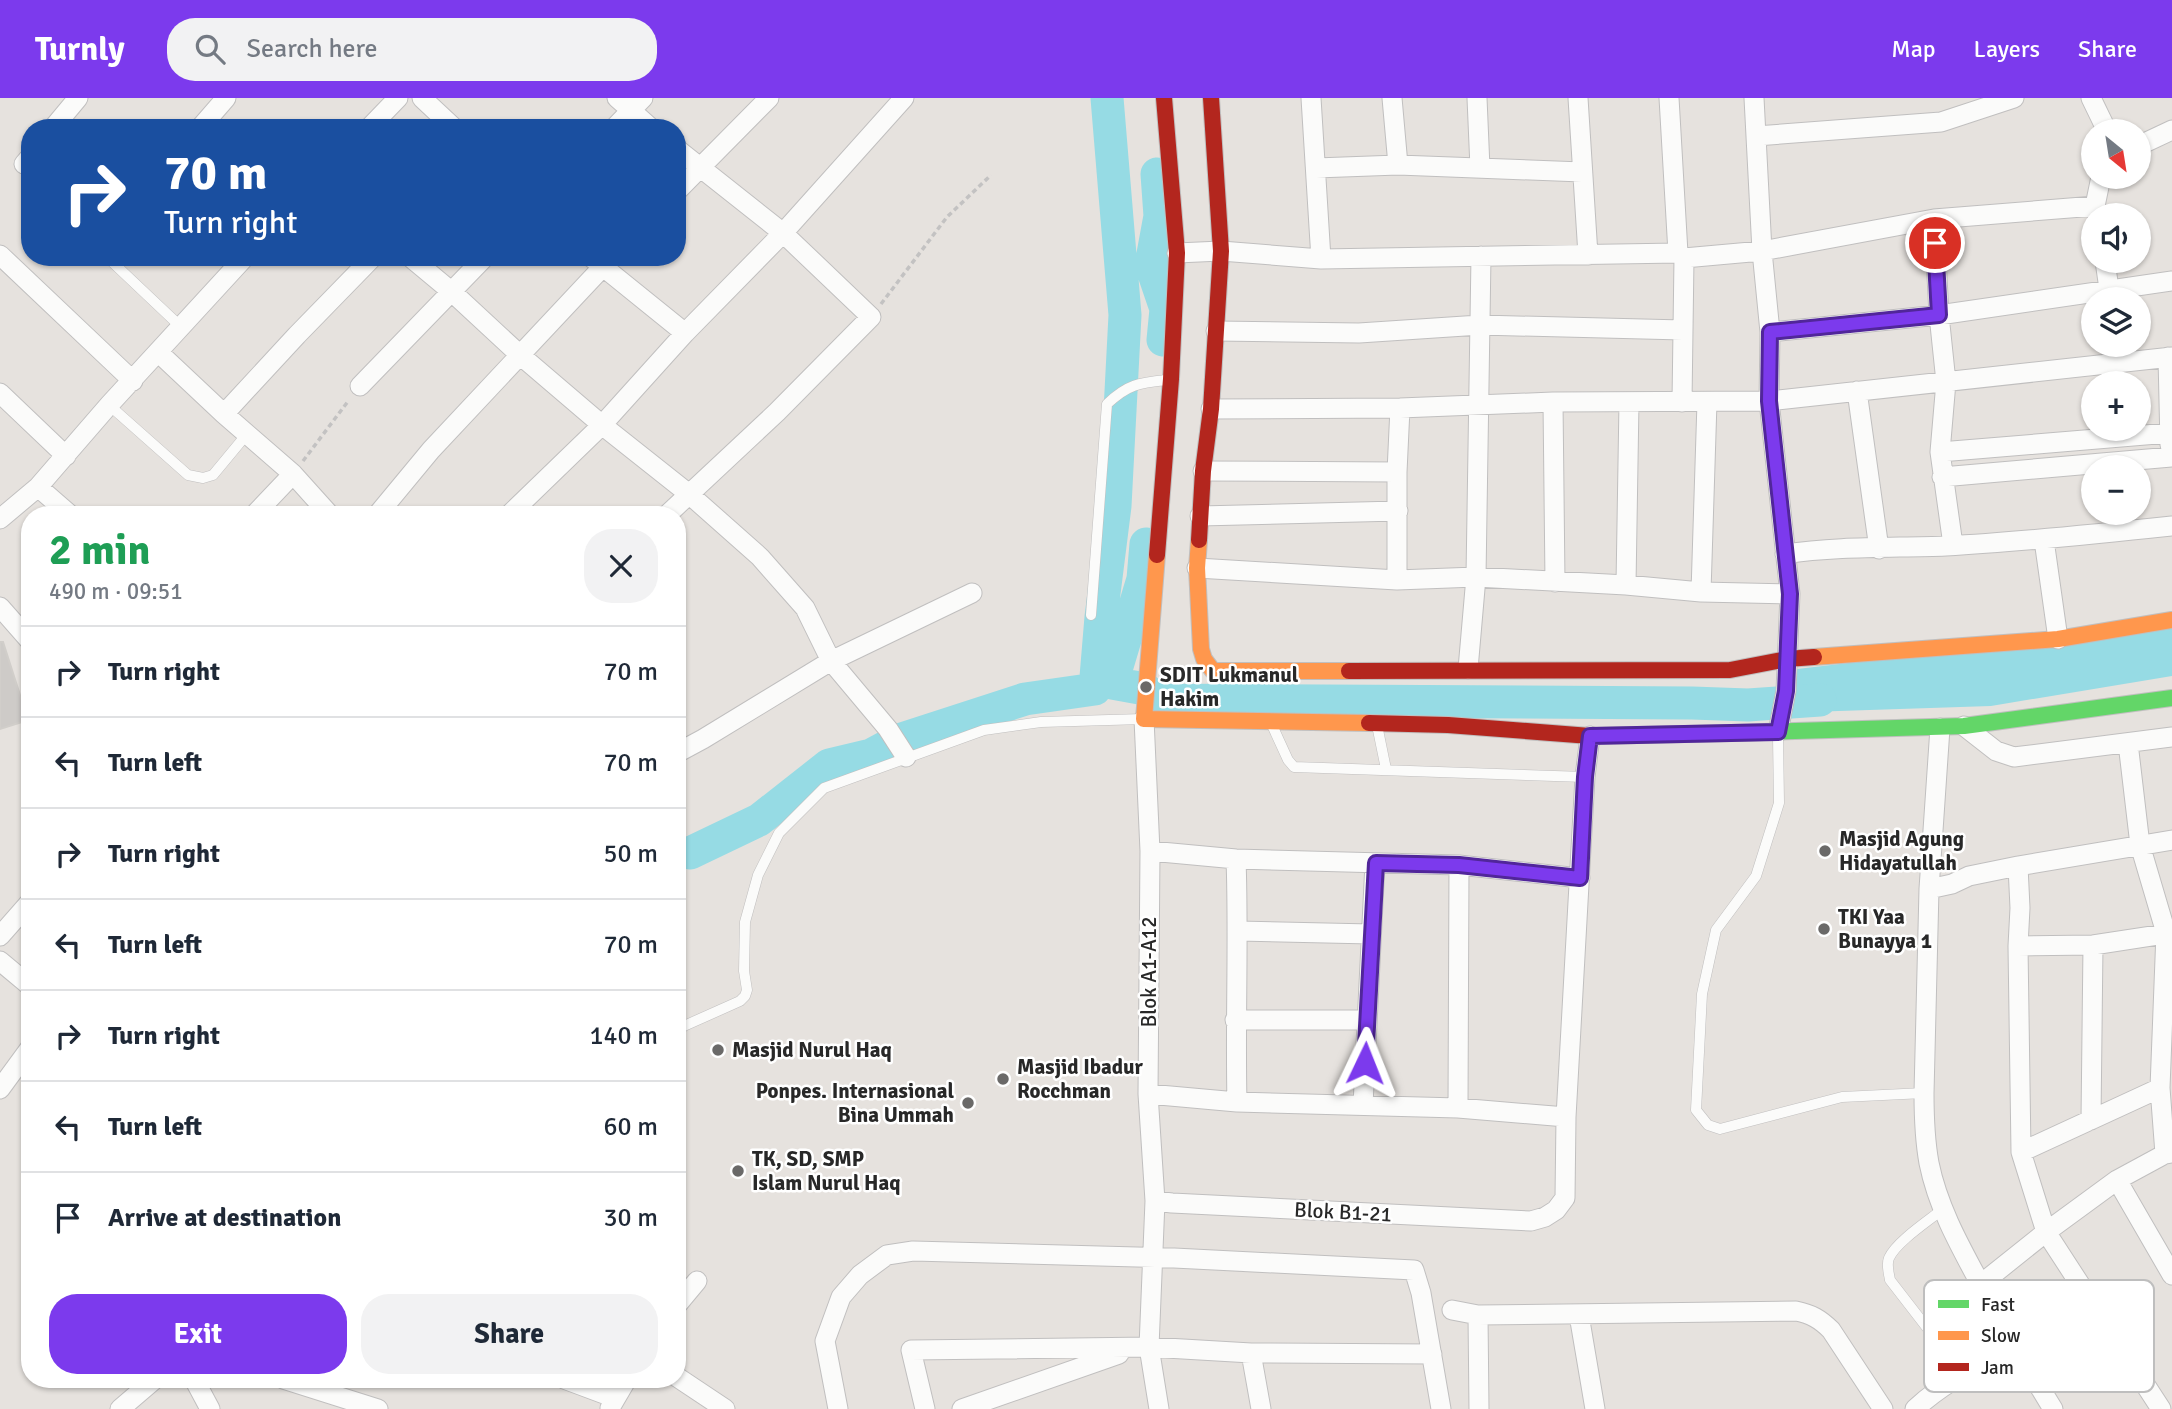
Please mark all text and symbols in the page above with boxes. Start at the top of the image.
search box [167,18,657,81]
text: Turnly [35,29,125,70]
icon: search [191,30,229,68]
text: Search here [247,33,378,65]
text: Map [1891,34,1936,64]
text: Layers [1974,34,2040,64]
text: Share [2078,34,2137,64]
north arrow [2081,119,2151,189]
map controls [2081,119,2151,525]
text: 70 m [164,143,267,203]
icon: right [49,147,140,238]
text: Turn right [164,203,297,242]
button: sound [2081,203,2151,273]
pin [1905,213,1965,273]
icon: arrive [1916,224,1954,262]
button: layers [2081,287,2151,357]
button: + [2081,371,2151,441]
button: − [2081,455,2151,525]
text: 2 min [49,525,150,576]
button: close [584,529,658,603]
text: 490 m · 09:51 [49,577,183,606]
icon: right [49,653,87,691]
text: Turn right [108,656,220,688]
text: 70 m [603,656,658,688]
place label: SDIT Lukmanul Hakim [1160,662,1299,712]
marker: SDIT Lukmanul Hakim [1138,679,1154,695]
icon: left [49,744,87,782]
text: Turn left [108,747,202,779]
text: 70 m [603,747,658,779]
place label: Masjid Agung Hidayatullah [1839,826,1964,876]
icon: right [49,835,87,873]
text: Turn right [108,838,220,870]
text: 50 m [603,838,658,870]
marker: Masjid Agung Hidayatullah [1817,843,1833,859]
place label: TKI Yaa Bunayya 1 [1838,904,1932,954]
street label: Blok A1-A12 [1136,917,1162,1027]
marker: TKI Yaa Bunayya 1 [1816,921,1832,937]
icon: left [49,926,87,964]
text: Turn left [108,929,202,961]
text: 70 m [603,929,658,961]
icon: right [49,1017,87,1055]
text: Turn right [108,1020,220,1052]
text: 140 m [589,1020,658,1052]
position arrow [1328,1026,1402,1100]
place label: Masjid Nurul Haq [732,1037,892,1063]
marker: Masjid Nurul Haq [710,1042,726,1058]
place label: Masjid Ibadur Rocchman [1017,1054,1144,1104]
marker: Masjid Ibadur Rocchman [995,1071,1011,1087]
place label: Ponpes. Internasional Bina Ummah [756,1078,954,1128]
marker: Ponpes. Internasional Bina Ummah [960,1095,976,1111]
icon: left [49,1108,87,1146]
text: Turn left [108,1111,202,1143]
text: 60 m [603,1111,658,1143]
place label: TK, SD, SMP Islam Nurul Haq [752,1146,901,1196]
marker: TK, SD, SMP Islam Nurul Haq [730,1163,746,1179]
street label: Blok B1-21 [1293,1196,1393,1228]
icon: arrive [49,1199,87,1237]
text: Arrive at destination [108,1202,341,1234]
text: 30 m [603,1202,658,1234]
legend [1924,1280,2154,1392]
text: Fast [1981,1293,2015,1317]
button: Exit [49,1294,347,1374]
button: Share [361,1294,658,1374]
text: Slow [1981,1324,2021,1348]
text: Jam [1981,1356,2014,1380]

